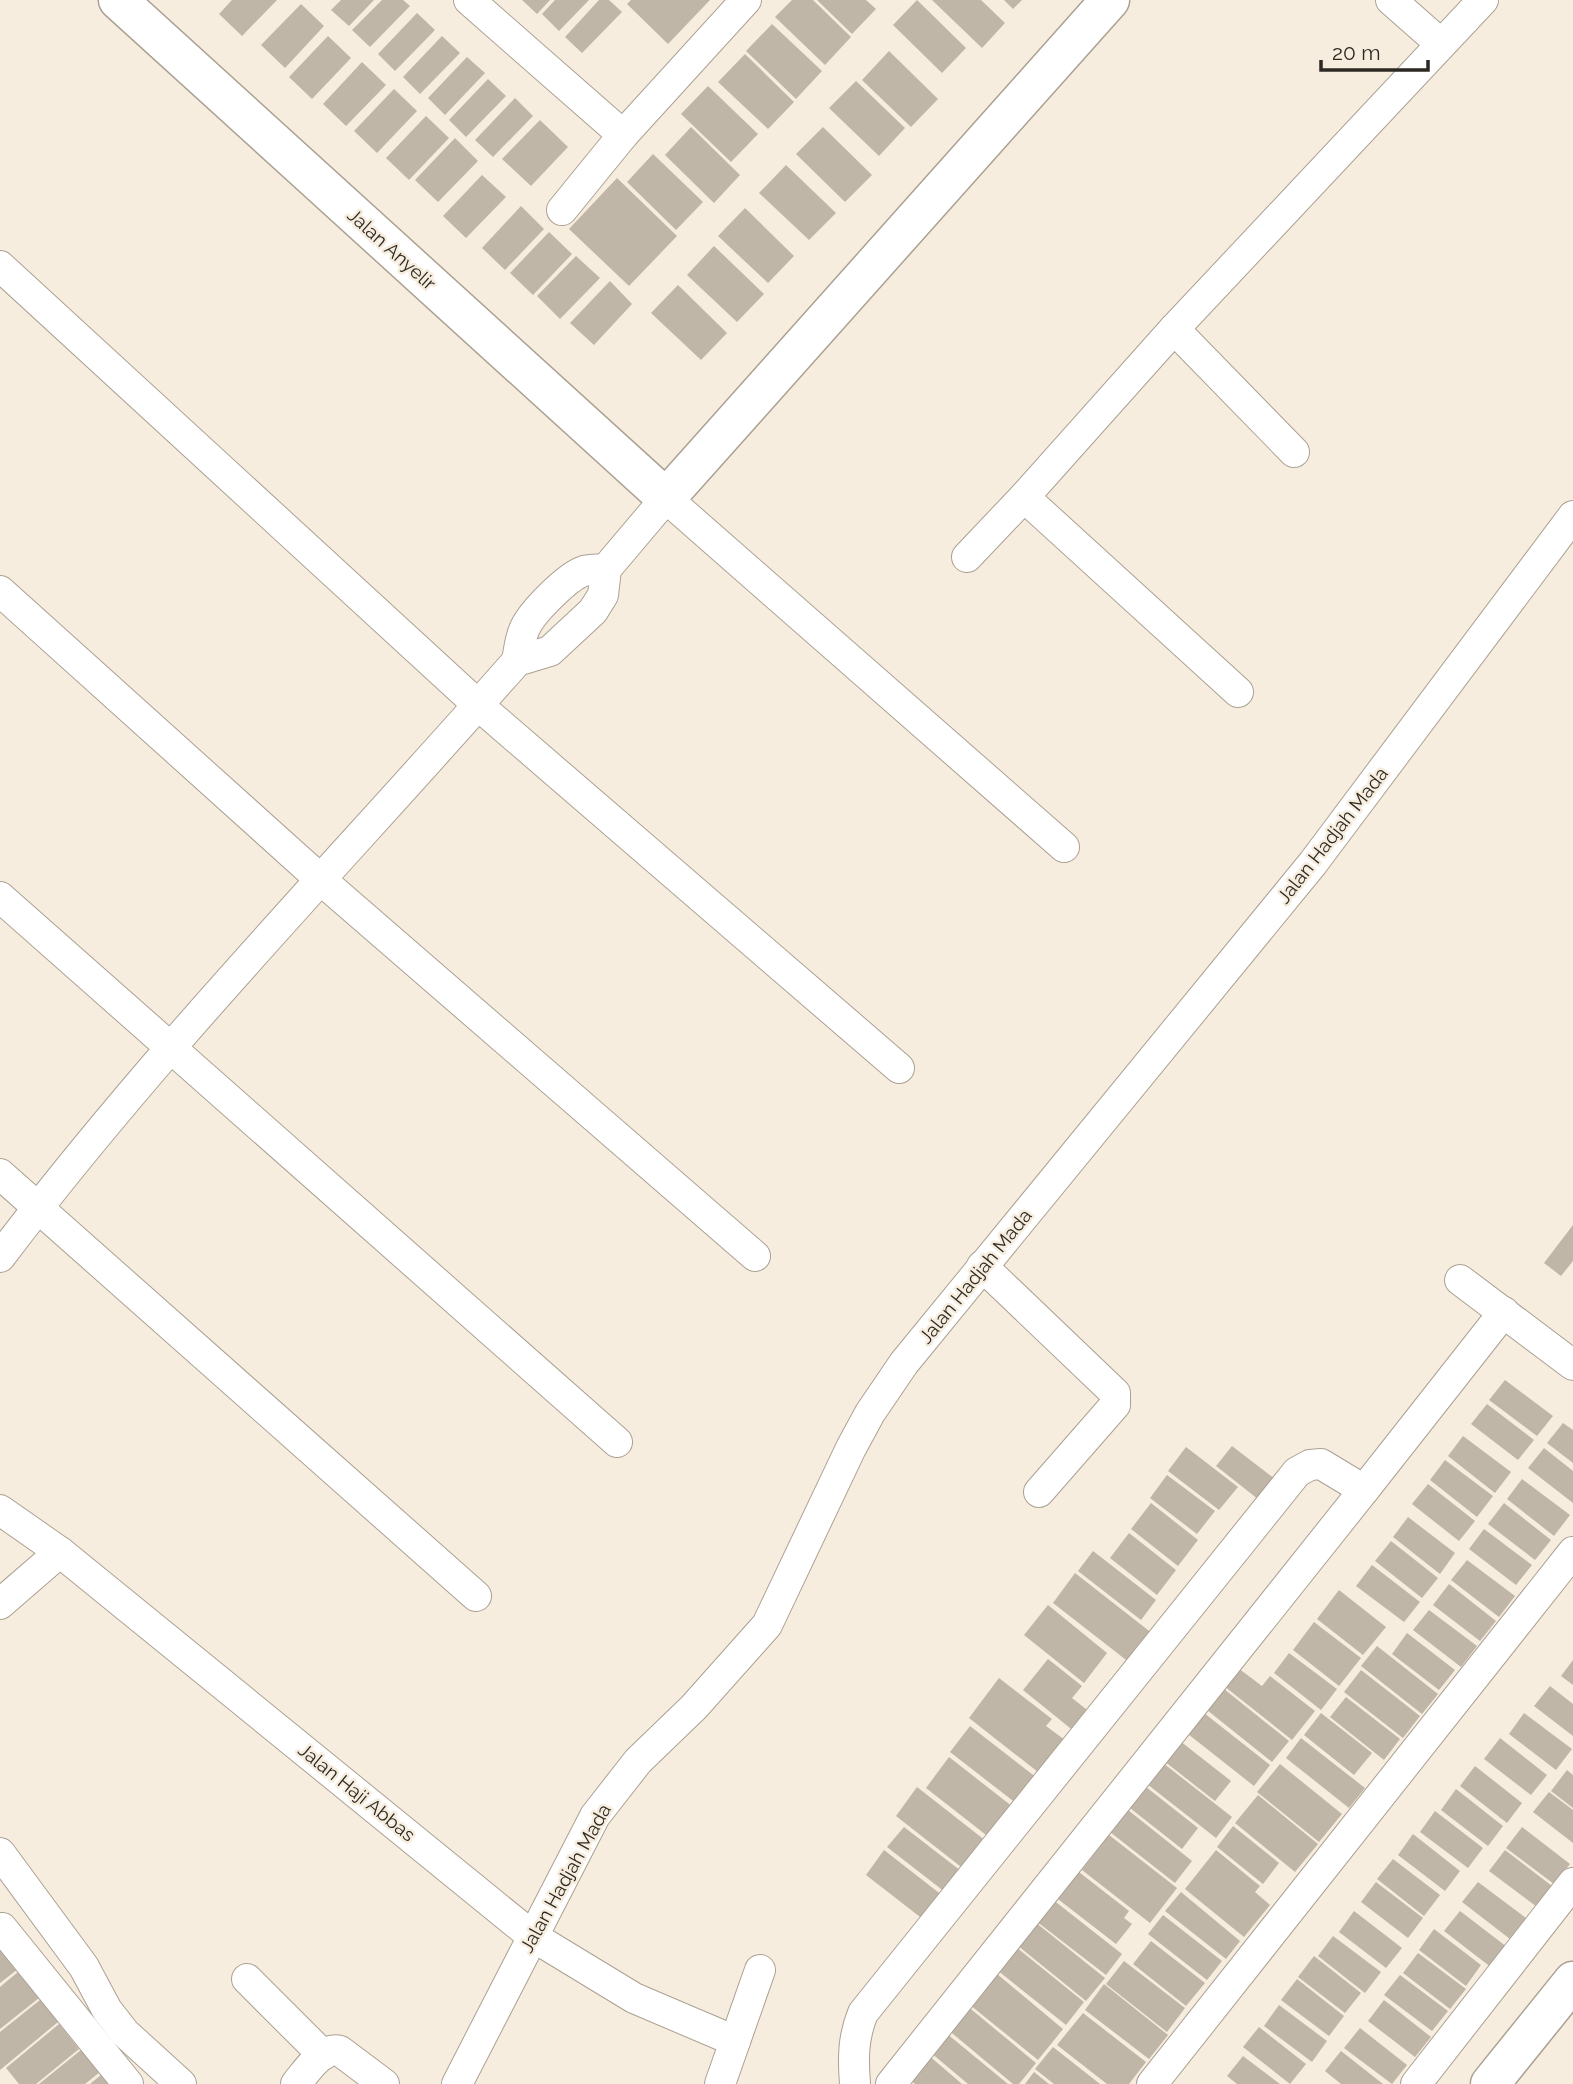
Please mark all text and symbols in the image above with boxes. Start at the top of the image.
scale bar [1321,28,1428,72]
text: 20 m [1332,40,1380,65]
street label: Jalan Anyelir [343,204,441,295]
street label: Jalan Hadjah Mada [1272,763,1392,907]
street label: Jalan Hadjah Mada [914,1204,1036,1348]
street label: Jalan Haji Abbas [294,1738,420,1846]
street label: Jalan Hadjah Mada [515,1800,615,1956]

